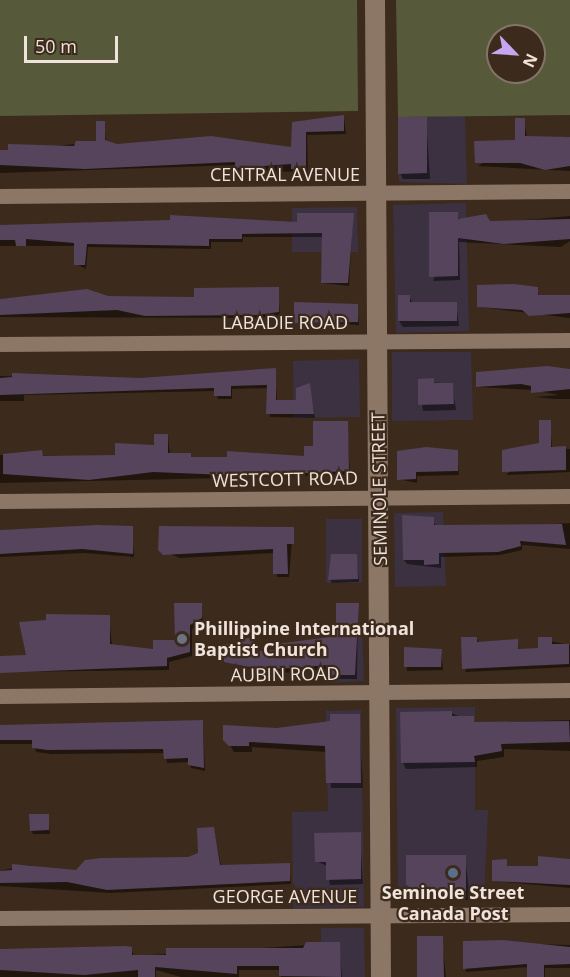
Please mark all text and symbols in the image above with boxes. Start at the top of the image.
scale bar [27,24,122,62]
north arrow [486,24,546,84]
text: 50 m [35,34,77,58]
text: N [518,50,543,71]
street label: CENTRAL AVENUE [210,163,360,185]
street label: LABADIE ROAD [222,311,348,333]
street label: SEMINOLE STREET [367,412,391,566]
street label: WESTCOTT ROAD [212,467,358,491]
place label: Phillippine International Baptist Church [194,618,414,660]
marker: Phillippine International Baptist Church [175,632,189,646]
street label: AUBIN ROAD [230,662,340,686]
marker: Seminole Street Canada Post [446,866,460,880]
place label: Seminole Street Canada Post [382,882,524,924]
street label: GEORGE AVENUE [213,885,357,907]

